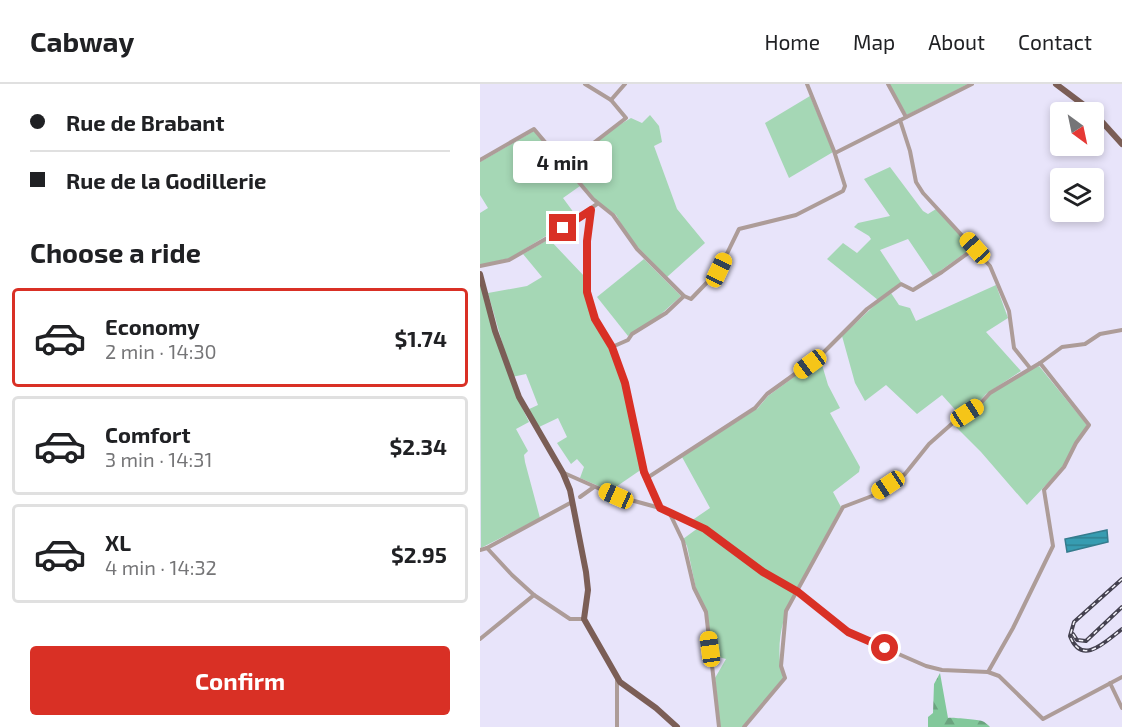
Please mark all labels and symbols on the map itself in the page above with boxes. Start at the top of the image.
north arrow [1050,102,1104,156]
callout: 4 min [514,141,612,183]
route end [549,214,576,241]
car [956,229,994,267]
car [703,250,735,290]
car [790,346,830,382]
car [947,396,987,430]
car [868,467,908,503]
car [596,480,636,512]
car [699,630,721,668]
route start [871,634,898,661]

